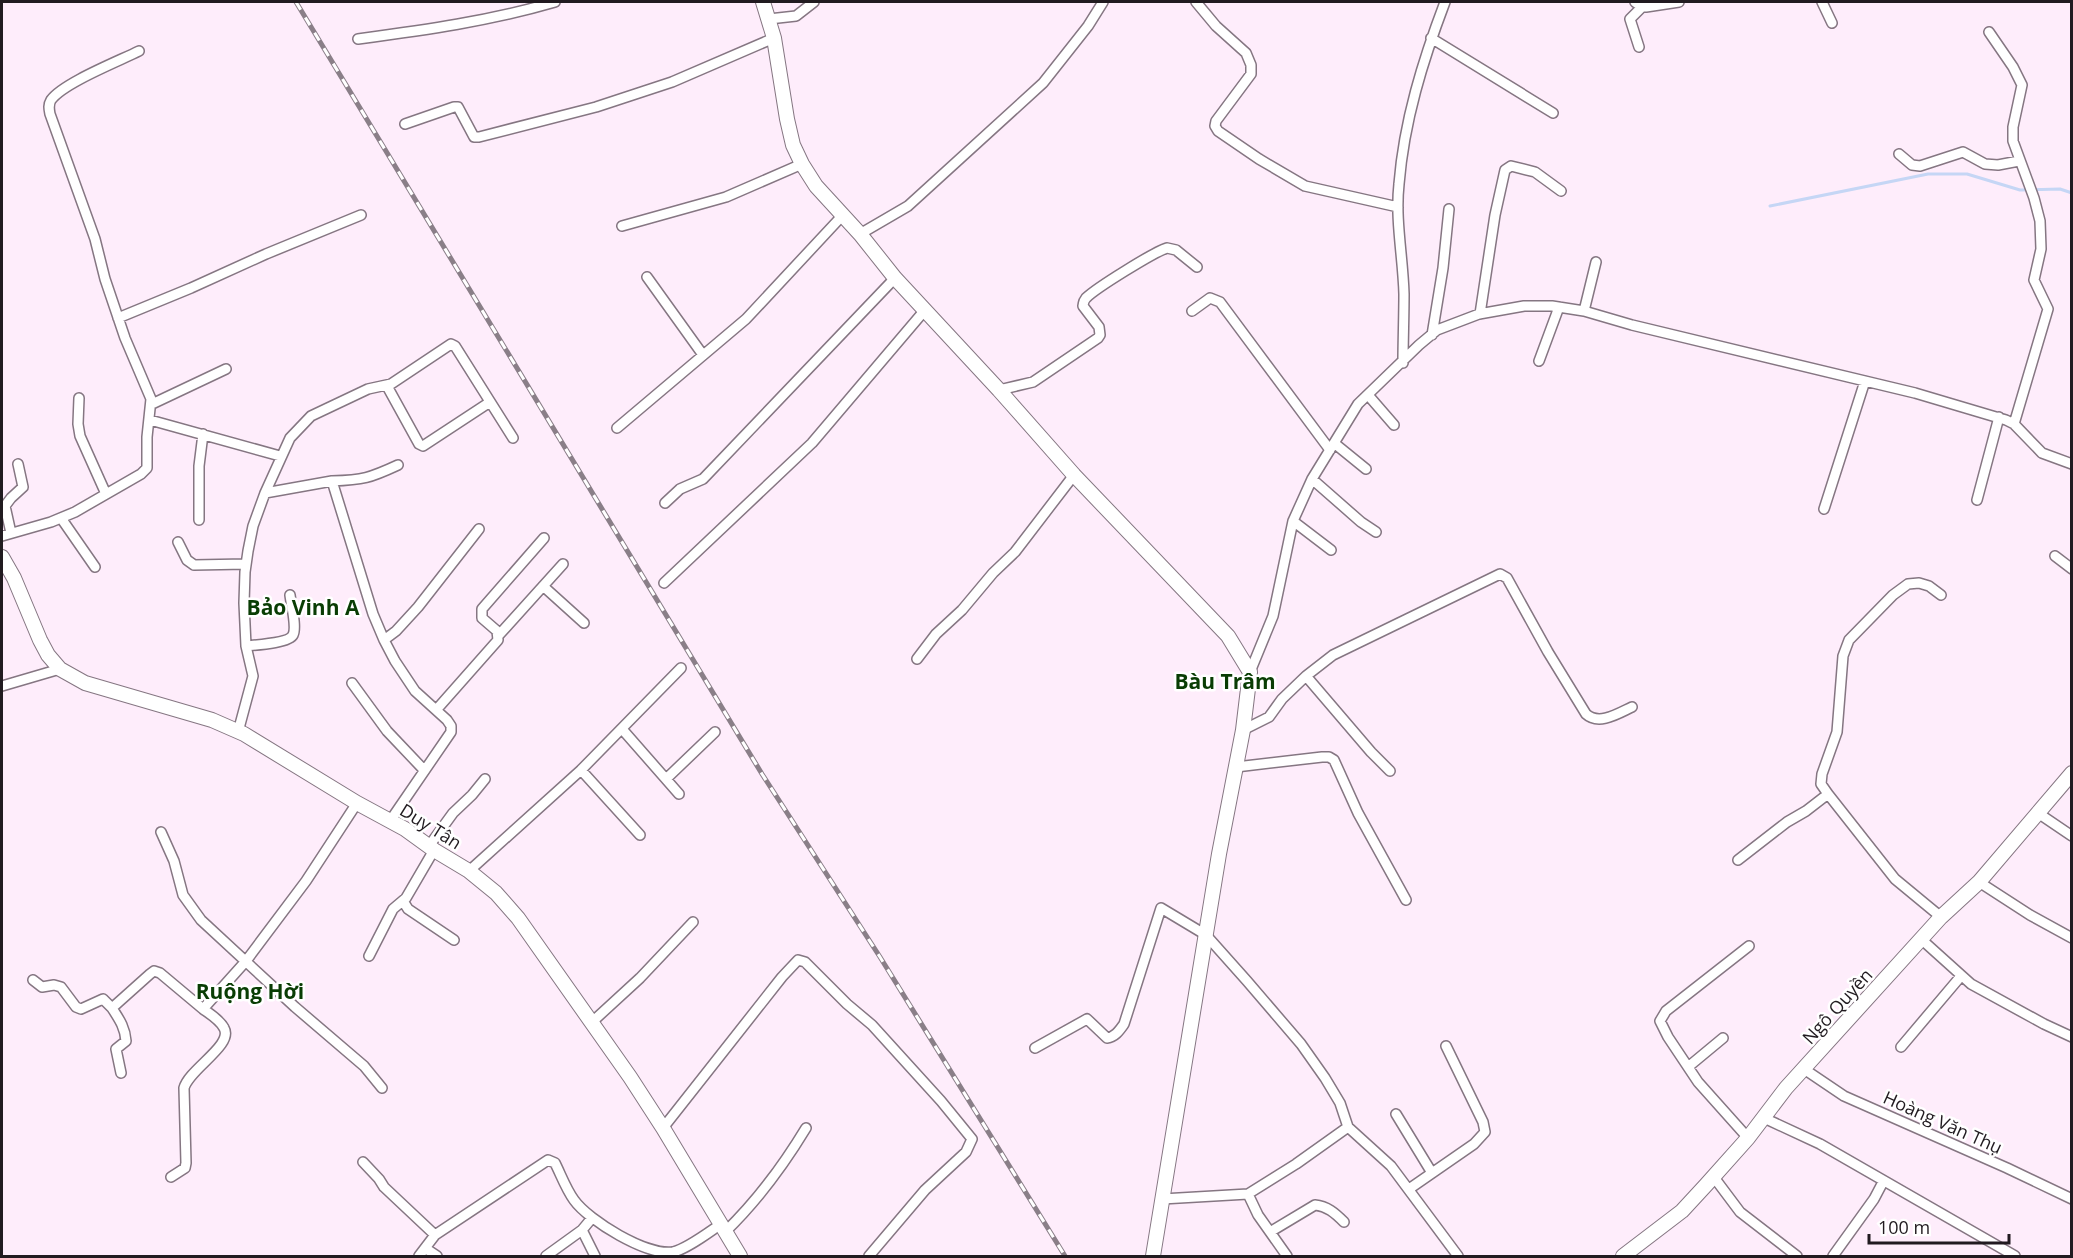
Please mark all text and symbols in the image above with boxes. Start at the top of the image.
district label: Bảo Vinh A [247,593,360,621]
district label: Bàu Trâm [1174,667,1276,695]
street label: Duy Tân [395,798,467,854]
street label: Ngô Quyền [1797,963,1877,1049]
district label: Ruộng Hời [196,977,304,1005]
street label: Hoàng Văn Thụ [1880,1085,2006,1159]
scale bar [1869,1207,2008,1245]
text: 100 m [1878,1215,1930,1239]

